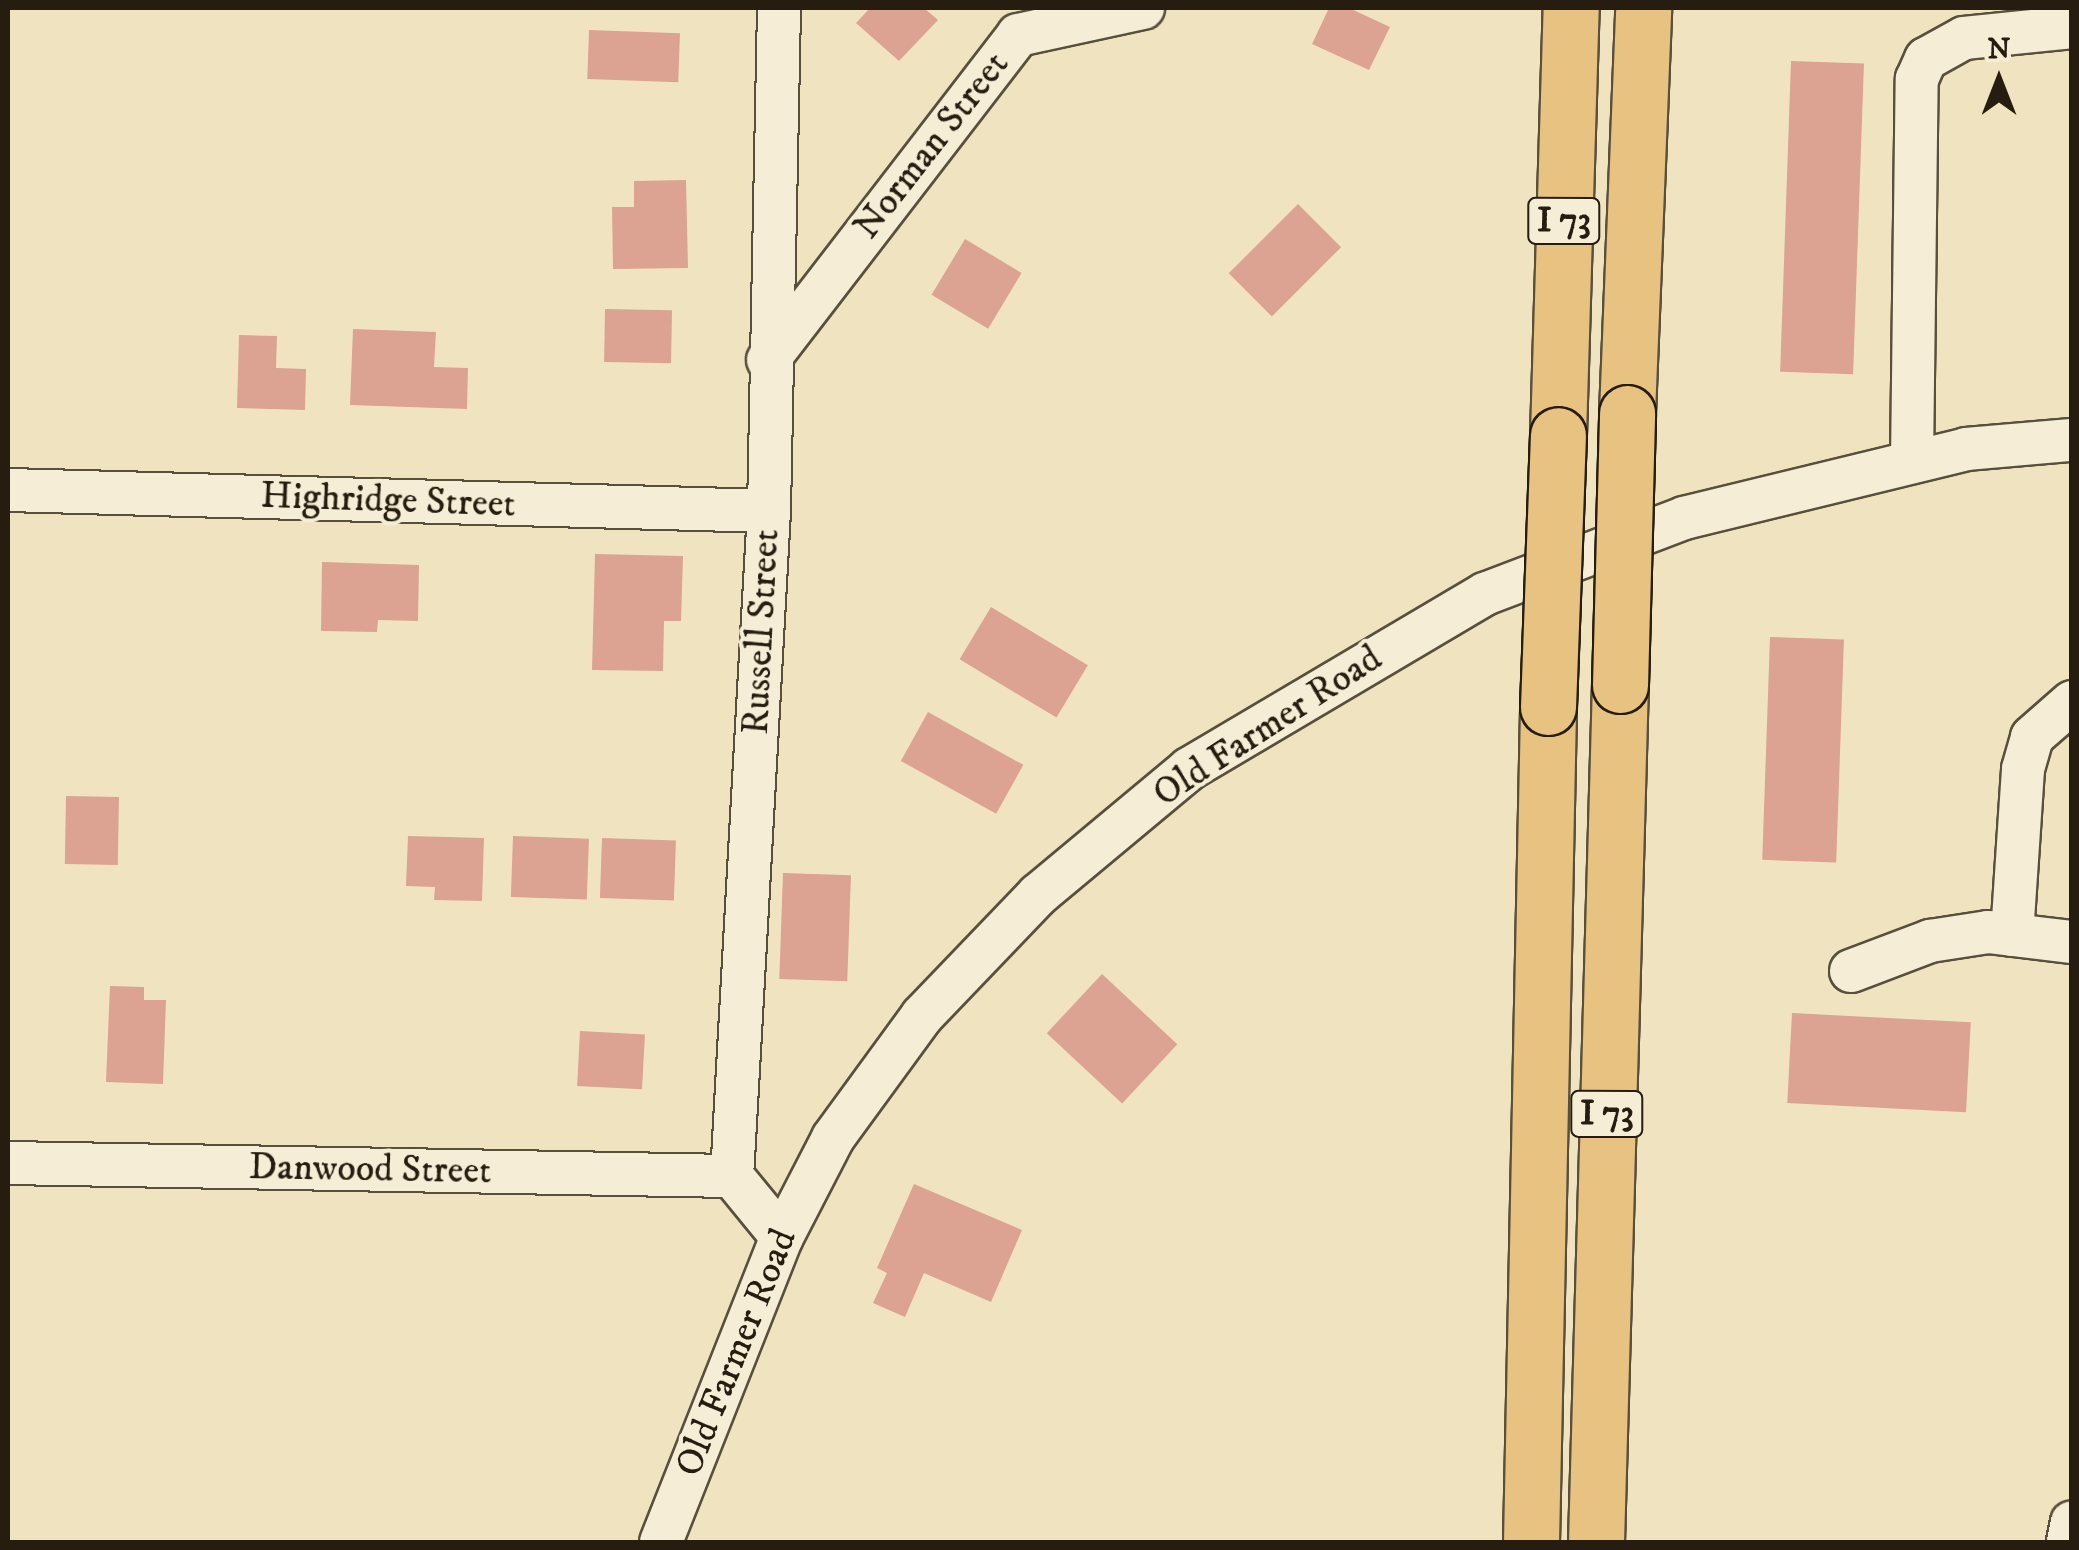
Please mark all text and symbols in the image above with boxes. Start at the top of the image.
north arrow [1949,30,2049,130]
text: N [1988,32,2010,67]
street label: Norman Street [845,43,1019,249]
road number: I 73 [1526,191,1602,251]
street label: Highridge Street [260,474,516,528]
street label: Russell Street [734,528,790,736]
street label: Old Farmer Road [1145,636,1391,818]
road number: I 73 [1570,1084,1644,1144]
street label: Danwood Street [248,1145,492,1195]
street label: Old Farmer Road [667,1223,807,1483]

